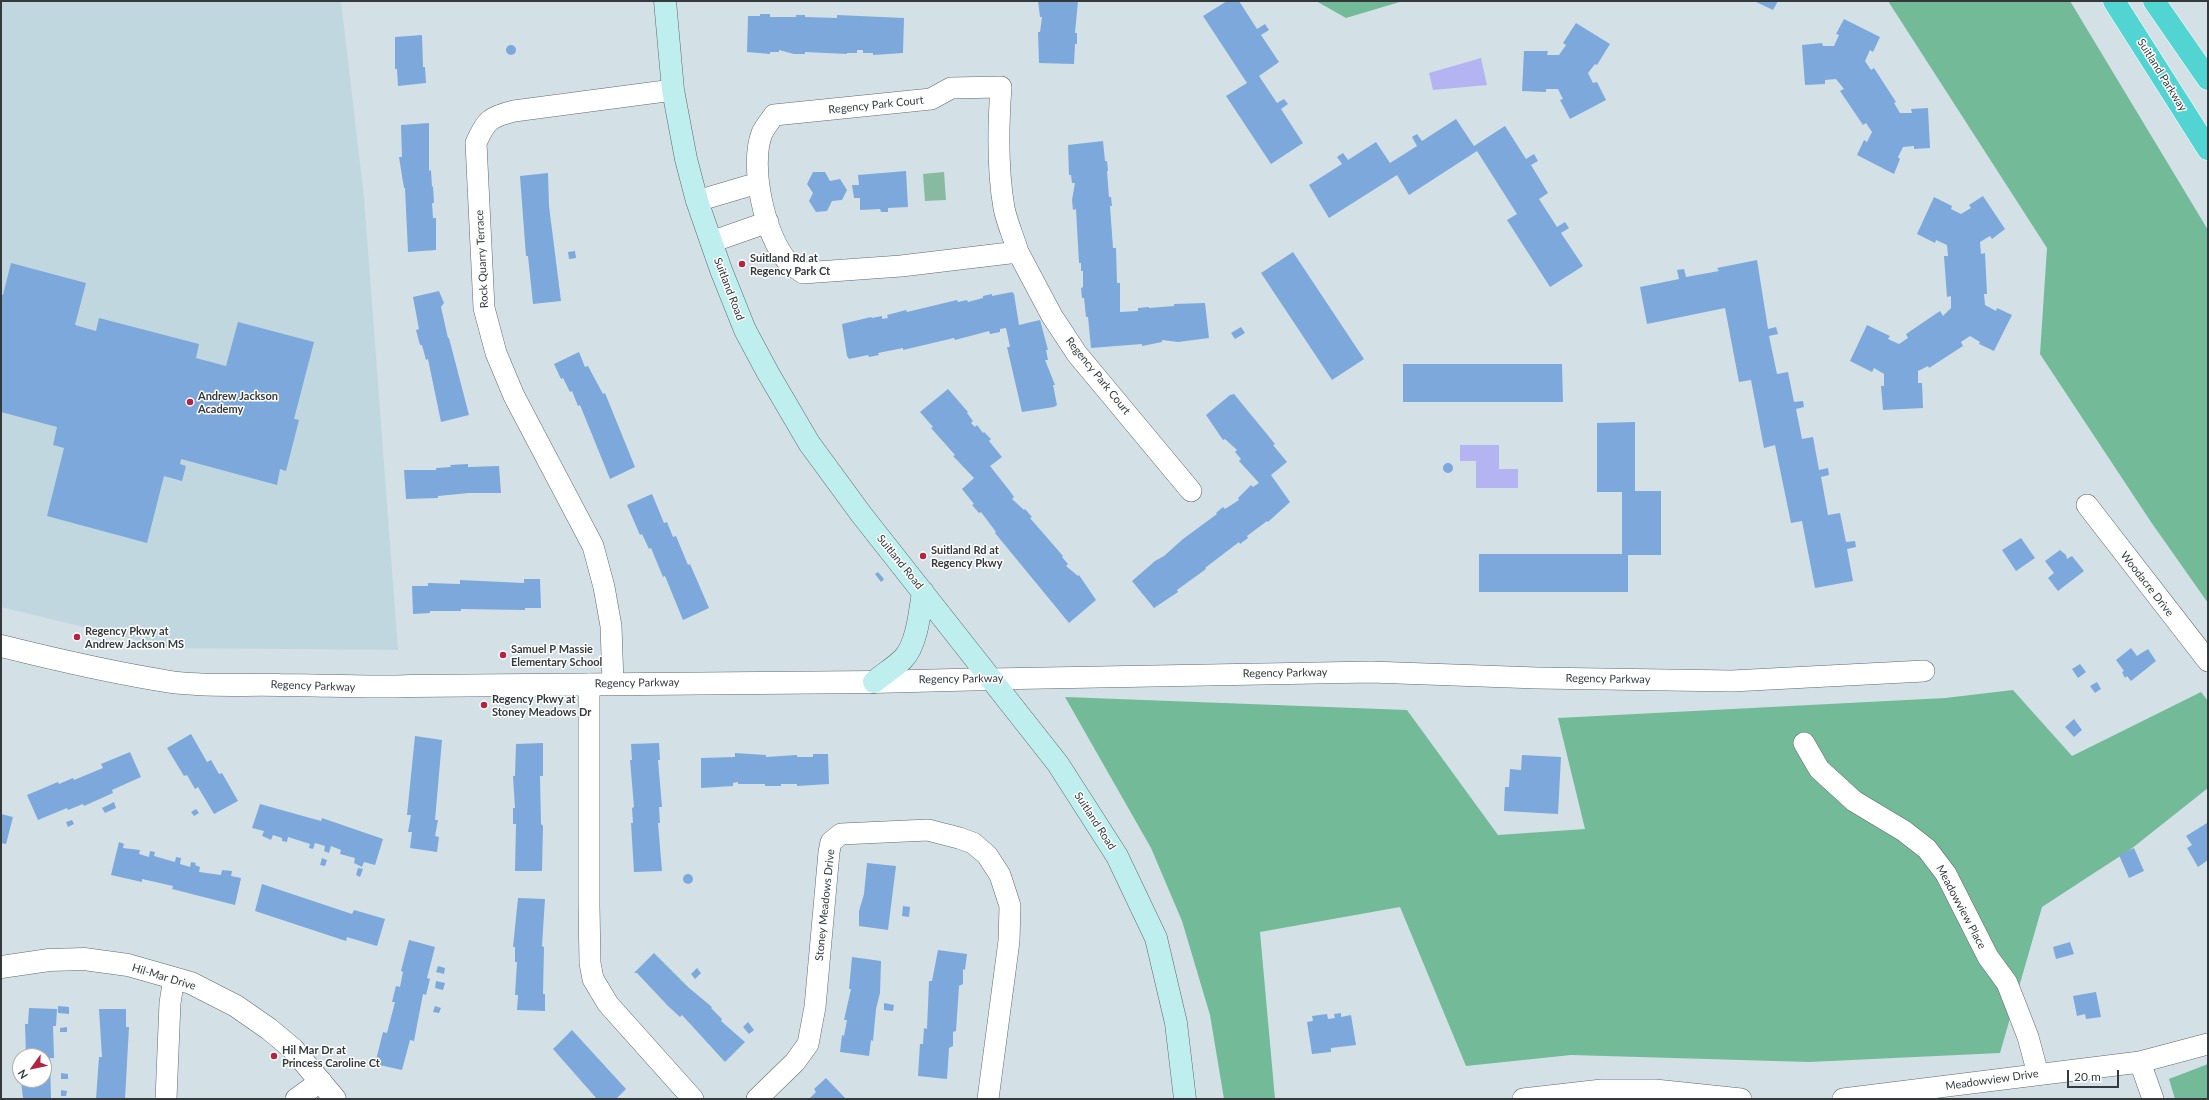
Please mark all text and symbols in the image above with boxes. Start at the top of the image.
street label: Suitland Parkway [2134,36,2190,114]
street label: Regency Park Court [828,93,924,117]
street label: Rock Quarry Terrace [473,209,491,309]
place label: Suitland Rd at Regency Park Ct [750,251,830,277]
street label: Suitland Road [711,256,747,322]
marker: Suitland Rd at Regency Park Ct [737,259,747,269]
street label: Regency Park Court [1063,335,1133,417]
place label: Andrew Jackson Academy [198,389,278,415]
marker: Andrew Jackson Academy [185,397,195,407]
street label: Suitland Road [874,532,926,592]
place label: Suitland Rd at Regency Pkwy [931,543,1002,569]
street label: Woodacre Drive [2118,549,2176,619]
marker: Suitland Rd at Regency Pkwy [918,551,928,561]
place label: Regency Pkwy at Andrew Jackson MS [85,624,184,650]
marker: Regency Pkwy at Andrew Jackson MS [72,632,82,642]
place label: Samuel P Massie Elementary School [511,642,602,668]
marker: Samuel P Massie Elementary School [498,650,508,660]
street label: Regency Parkway [1243,666,1327,680]
street label: Regency Parkway [919,672,1003,686]
street label: Regency Parkway [1566,672,1650,686]
street label: Regency Parkway [595,676,679,690]
street label: Regency Parkway [270,678,356,694]
place label: Regency Pkwy at Stoney Meadows Dr [492,692,591,718]
marker: Regency Pkwy at Stoney Meadows Dr [479,700,489,710]
street label: Suitland Road [1071,790,1119,852]
street label: Stoney Meadows Drive [813,849,837,961]
street label: Meadowview Place [1933,863,1989,951]
street label: Hil-Mar Drive [130,961,198,993]
place label: Hil Mar Dr at Princess Caroline Ct [282,1043,380,1069]
north arrow [12,1048,52,1088]
marker: Hil Mar Dr at Princess Caroline Ct [269,1051,279,1061]
scale bar [2069,1062,2121,1088]
text: N [15,1067,30,1081]
street label: Meadowview Drive [1945,1067,2039,1093]
text: 20 m [2074,1069,2101,1084]

